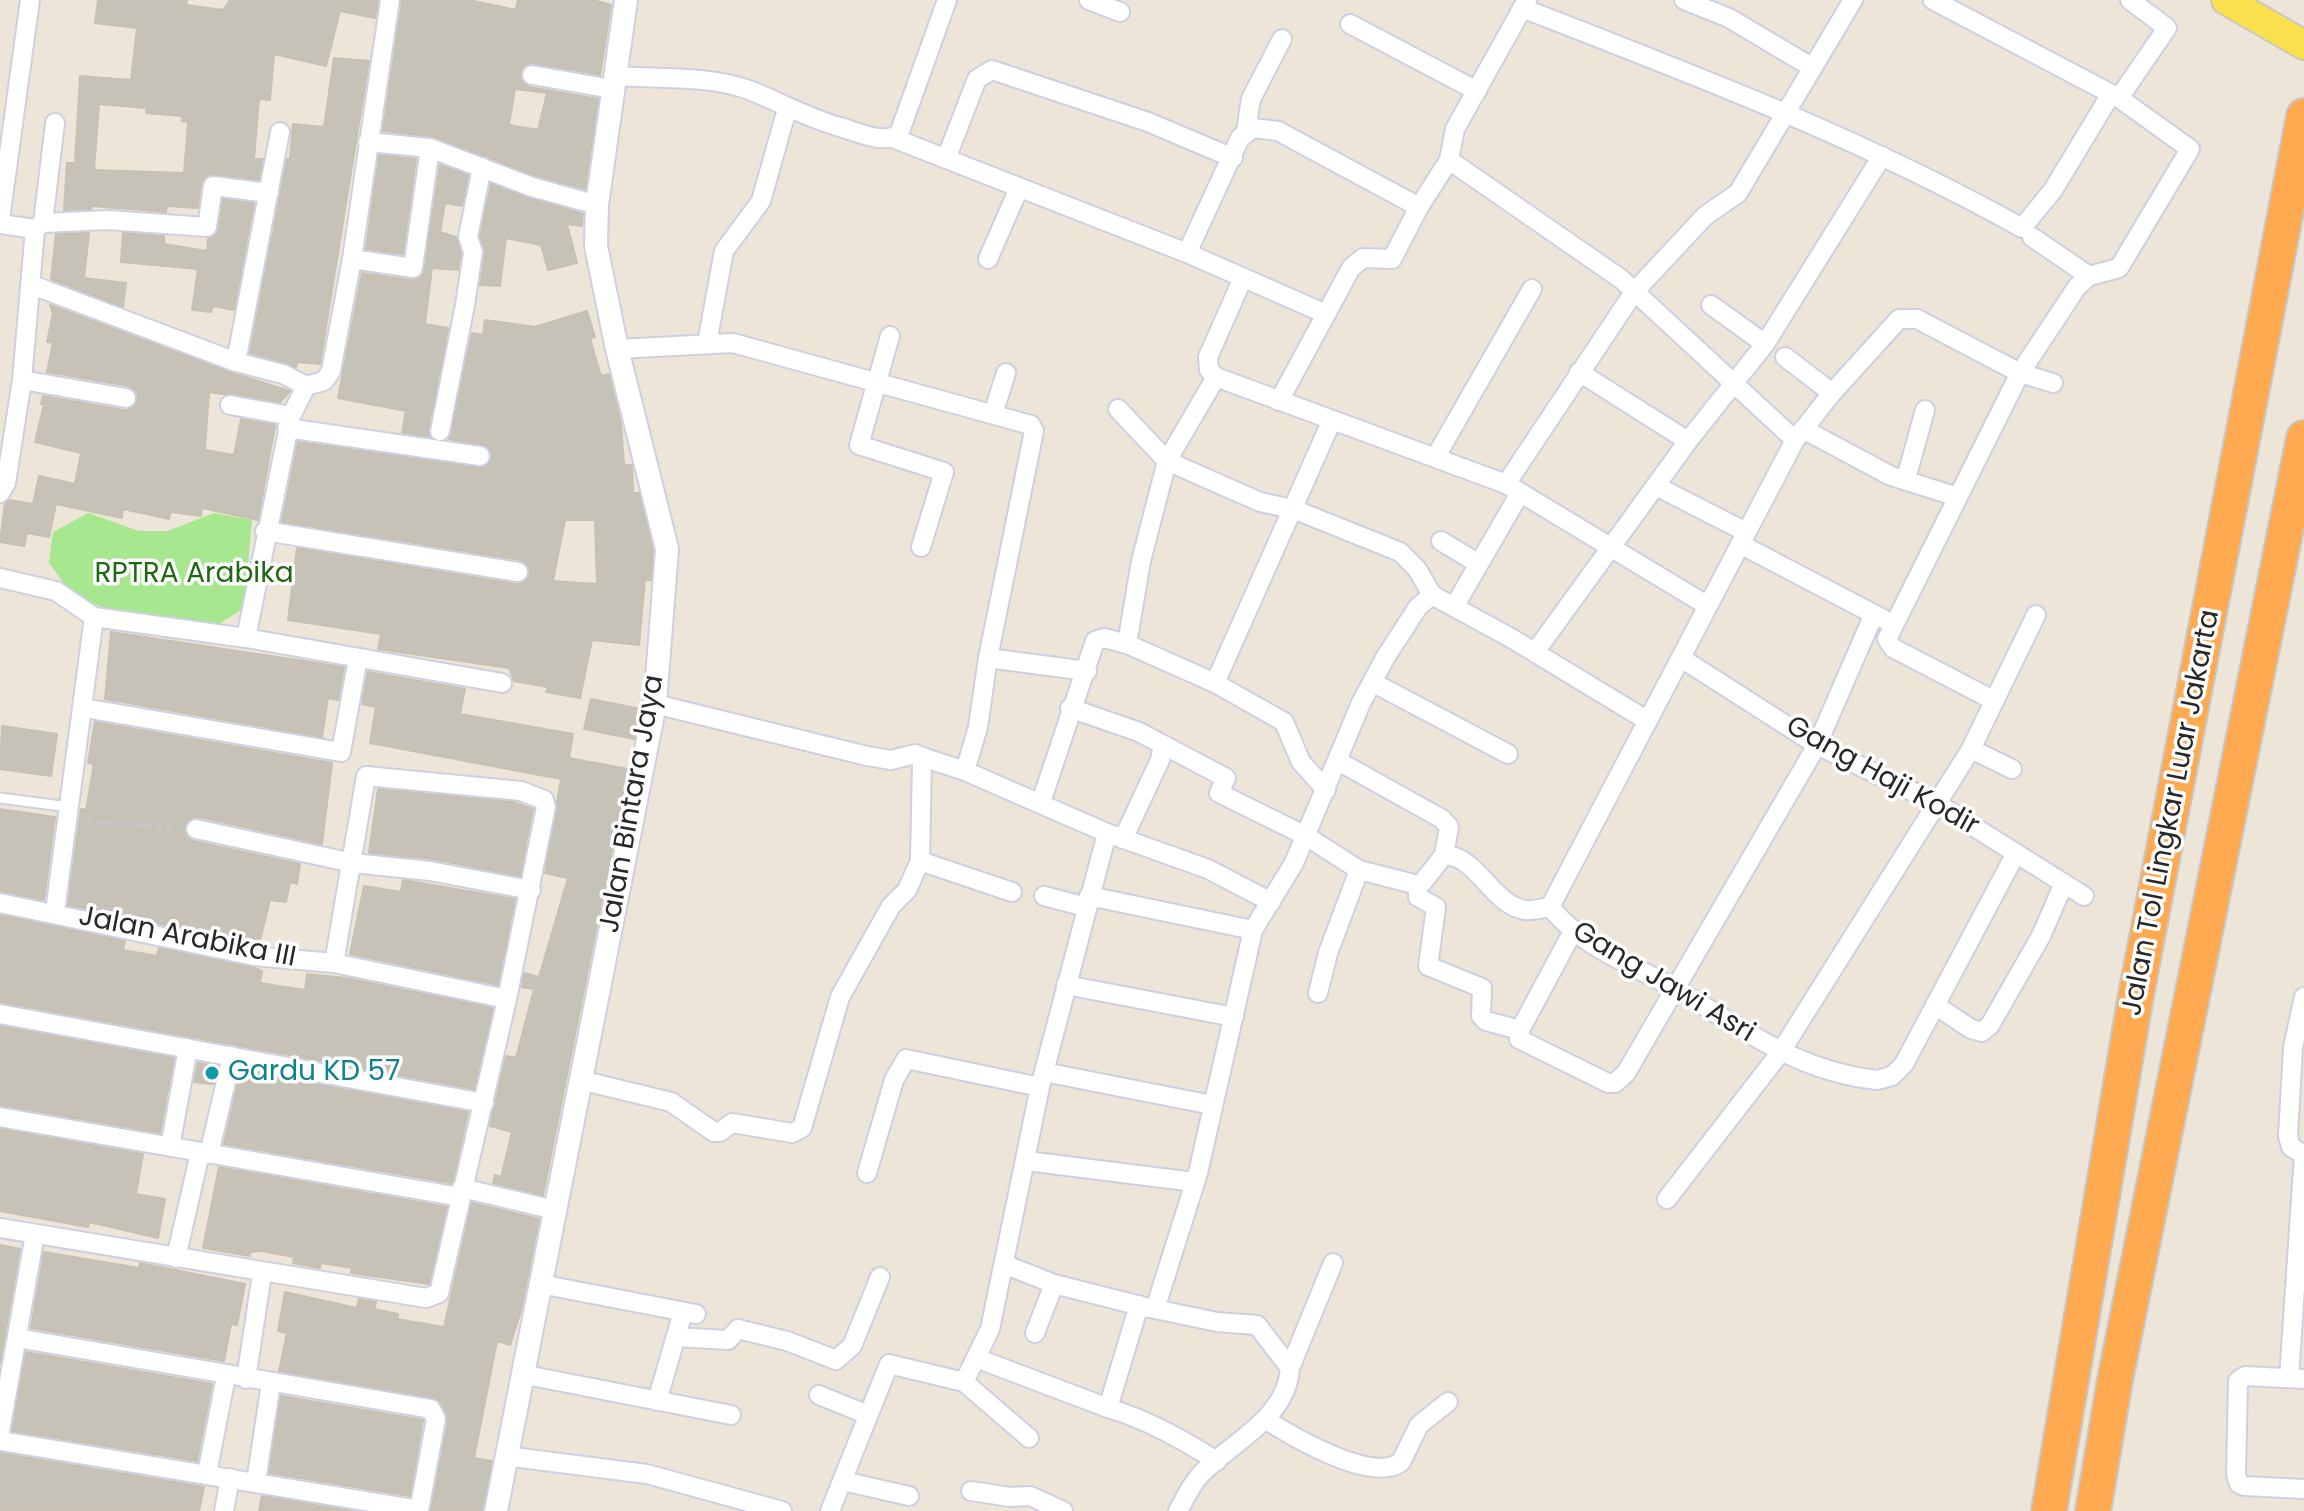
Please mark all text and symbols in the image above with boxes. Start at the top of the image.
park label: RPTRA Arabika [94,558,294,592]
street label: Jalan Tol Lingkar Luar Jakarta [2116,607,2228,1019]
street label: Jalan Bintara Jaya [594,672,672,936]
street label: Gang Haji Kodir [1780,710,1984,844]
street label: Jalan Arabika III [76,900,298,976]
street label: Gang Jawi Asri [1566,915,1760,1051]
place label: Gardu KD 57 [228,1056,400,1090]
marker: Gardu KD 57 [203,1064,221,1082]

